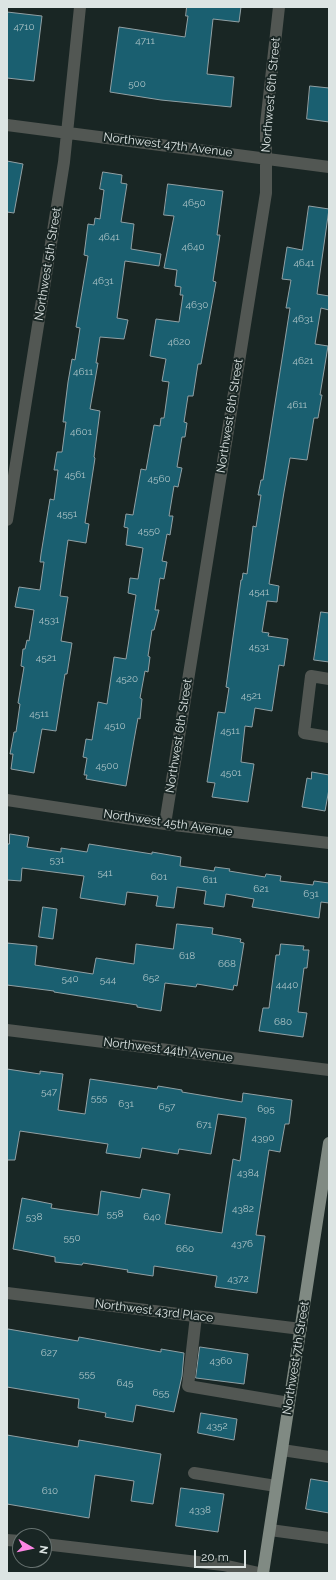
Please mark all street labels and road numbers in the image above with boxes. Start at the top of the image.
street label: Northwest 6th Street [259,37,283,153]
street label: Northwest 47th Avenue [103,130,233,160]
street label: Northwest 5th Street [32,206,64,322]
street label: Northwest 6th Street [214,358,246,474]
street label: Northwest 6th Street [163,678,195,794]
street label: Northwest 45th Avenue [103,807,233,839]
street label: Northwest 44th Avenue [103,1035,233,1065]
street label: Northwest 43rd Place [94,1297,214,1325]
street label: Northwest 7th Street [280,1300,312,1416]

